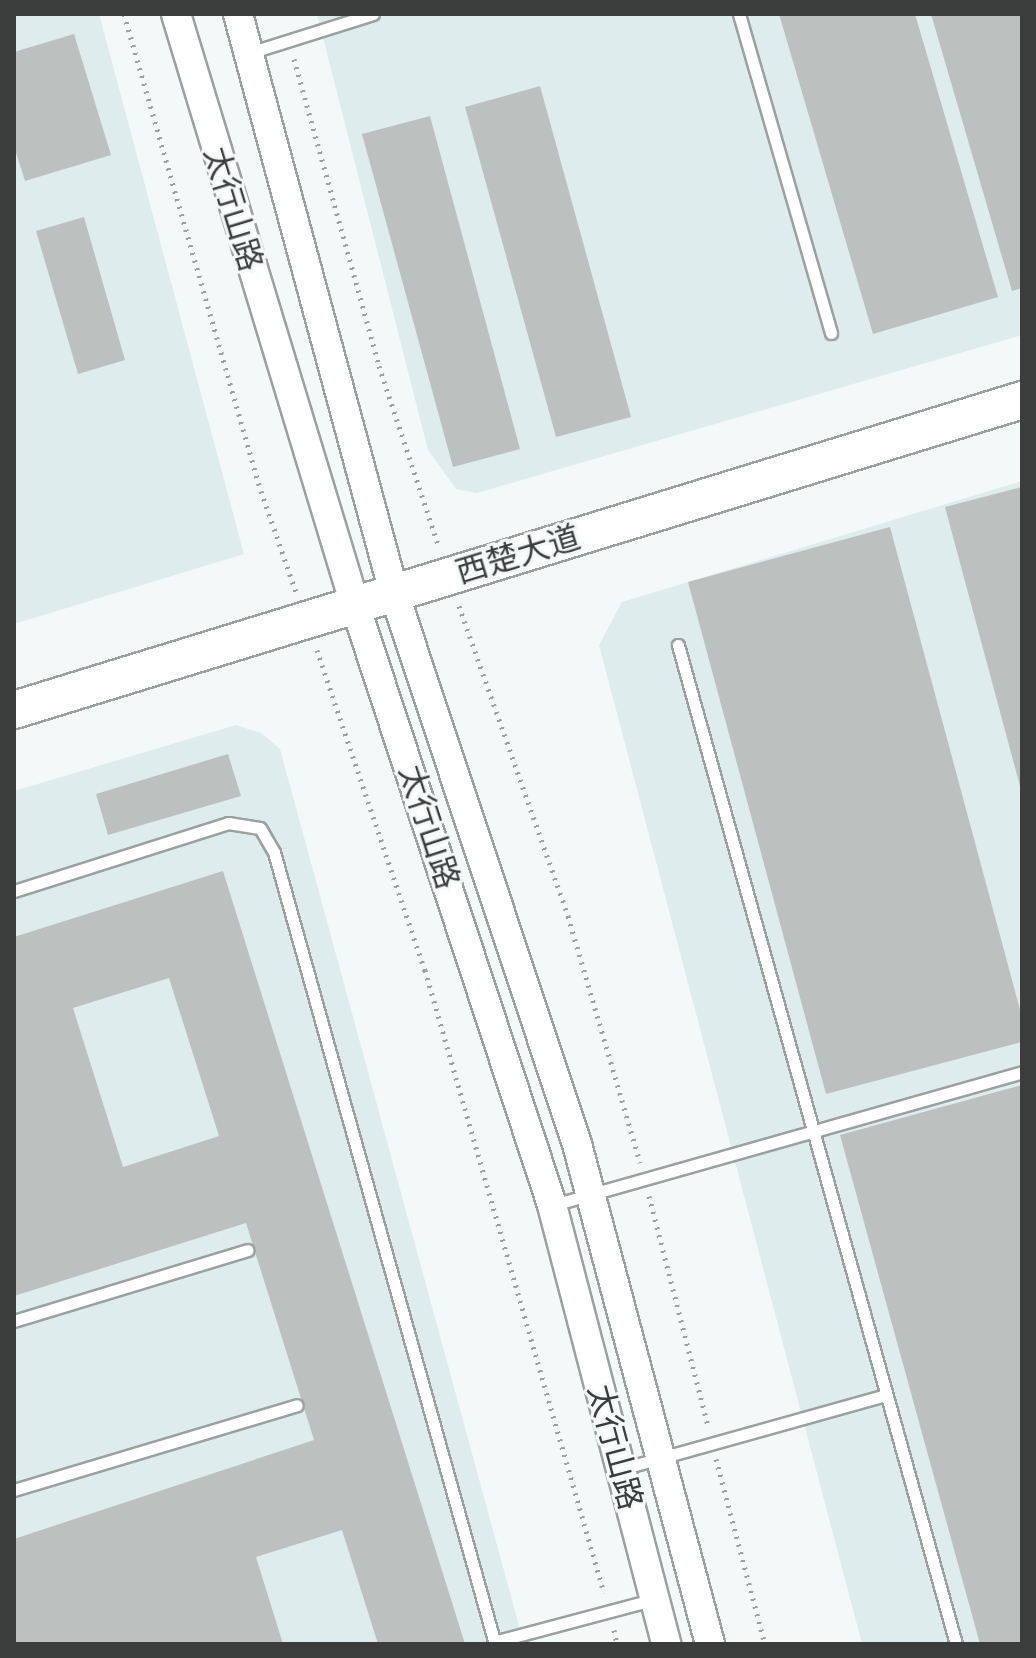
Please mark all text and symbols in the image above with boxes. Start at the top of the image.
street label: 太行山路 [196,142,270,276]
street label: 西楚大道 [451,518,585,592]
street label: 太行山路 [391,760,467,894]
street label: 太行山路 [580,1380,650,1514]

